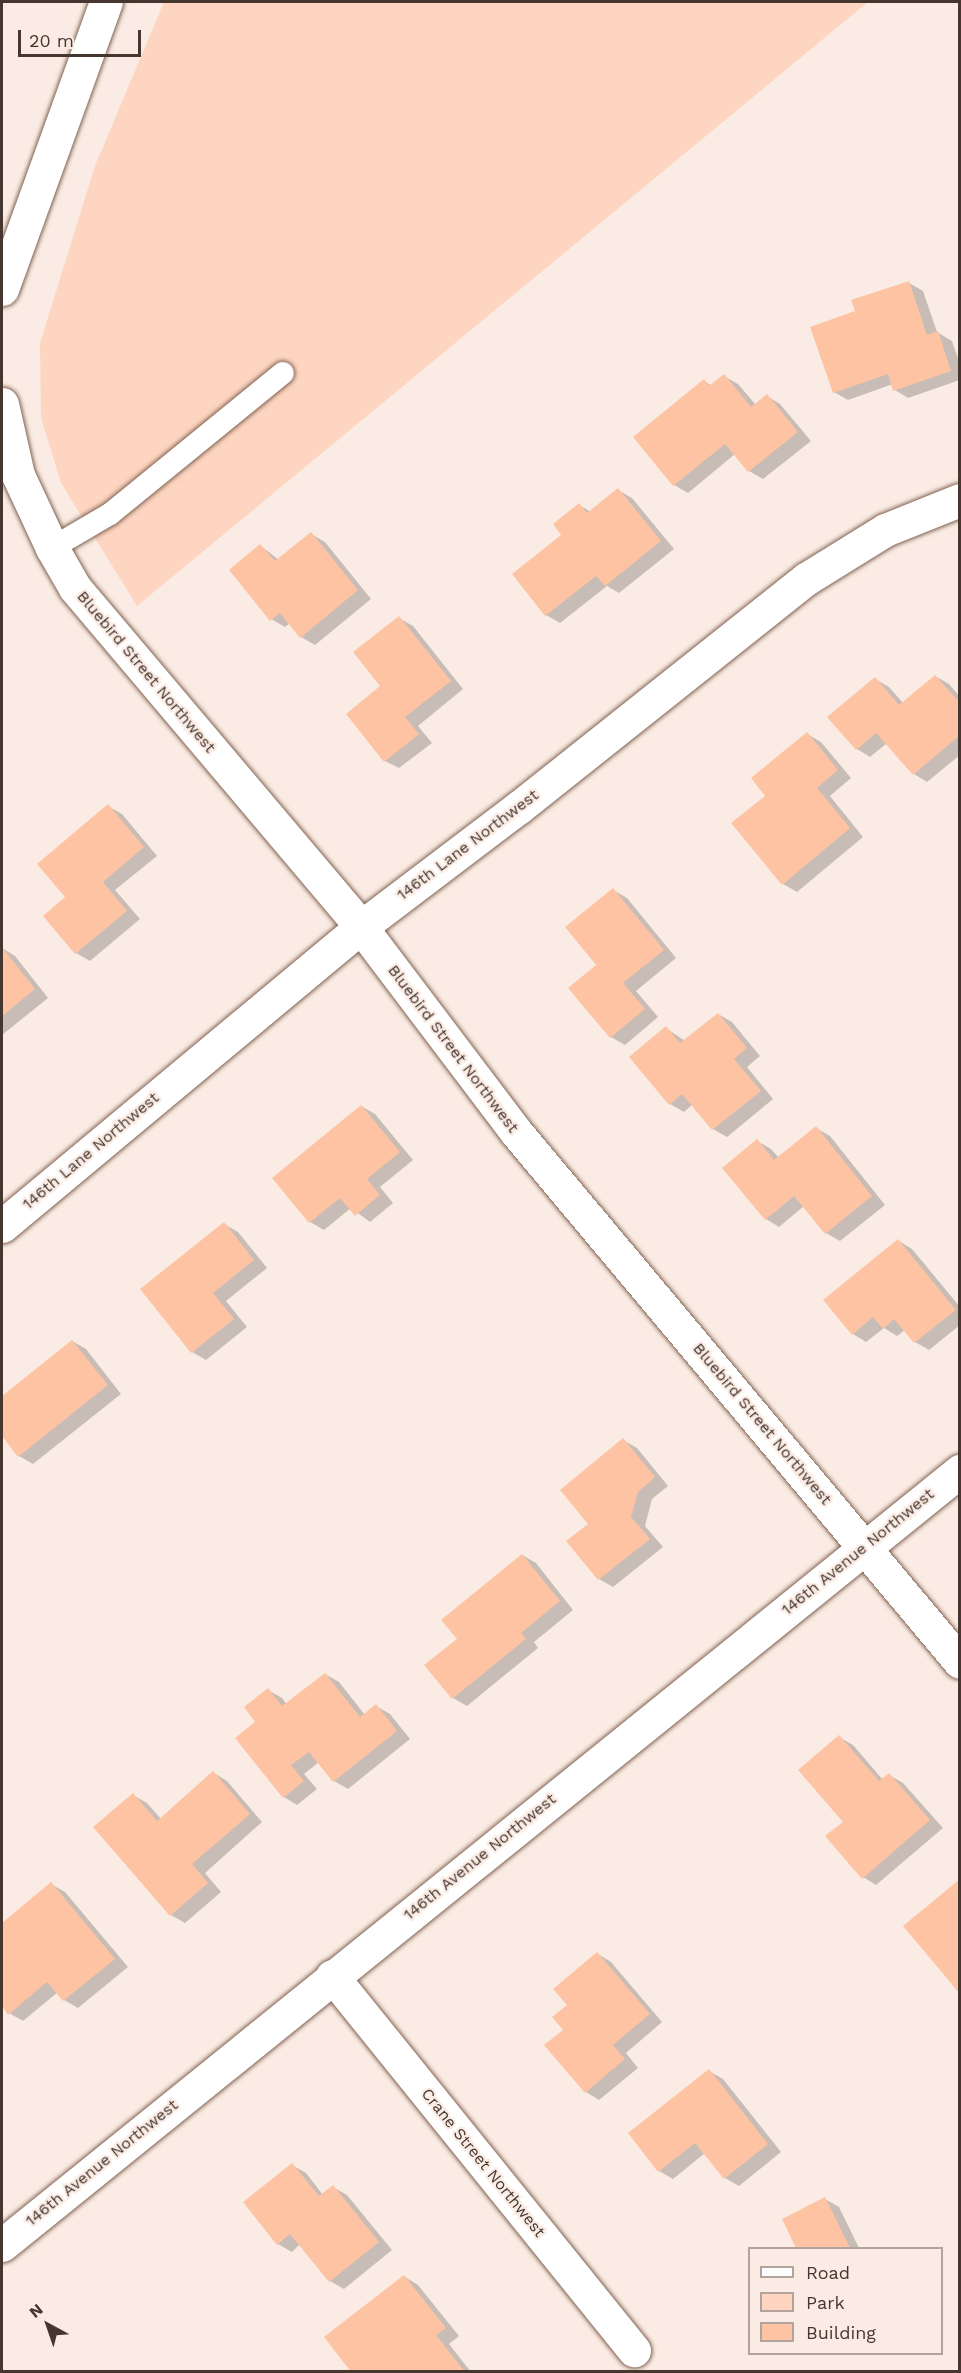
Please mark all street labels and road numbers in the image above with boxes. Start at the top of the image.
street label: Bluebird Street Northwest [73,587,219,757]
street label: 146th Lane Northwest [393,786,543,904]
street label: Bluebird Street Northwest [384,961,522,1137]
street label: 146th Lane Northwest [19,1088,163,1214]
street label: Bluebird Street Northwest [689,1339,835,1509]
street label: 146th Avenue Northwest [778,1484,938,1620]
street label: 146th Avenue Northwest [400,1789,560,1925]
street label: Crane Street Northwest [417,2085,549,2241]
street label: 146th Avenue Northwest [22,2095,182,2231]

